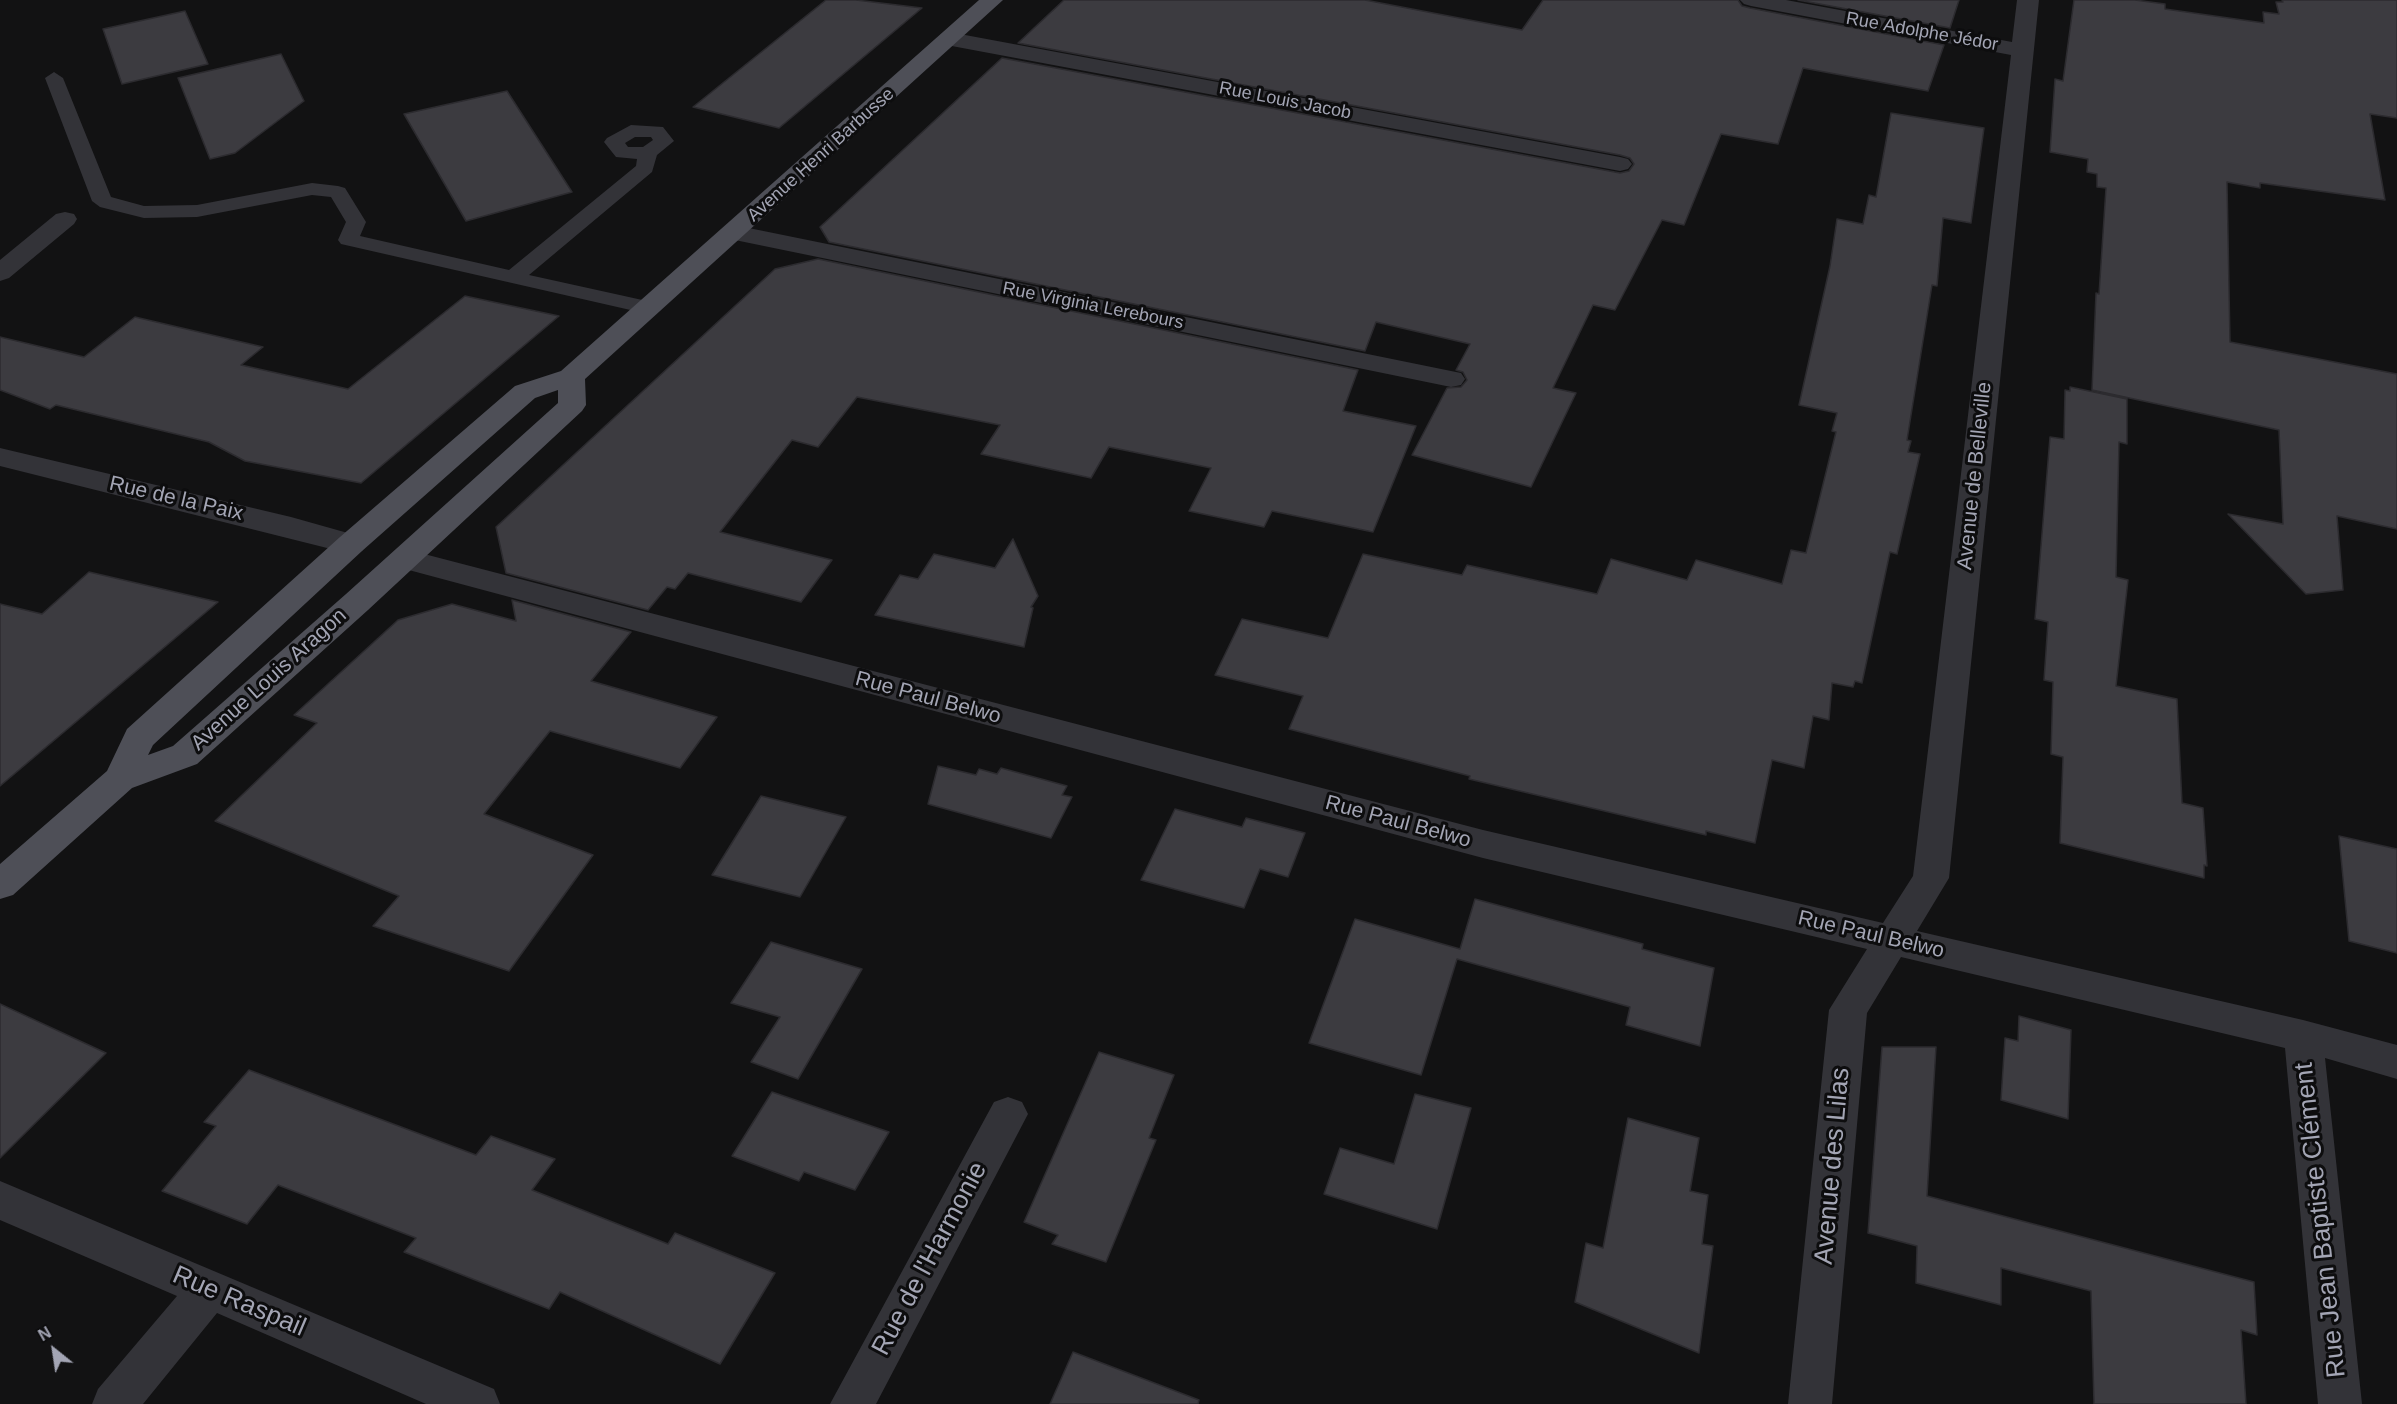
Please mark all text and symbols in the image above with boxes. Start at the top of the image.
street label: Rue Adolphe Jédor [1844,8,2000,56]
street label: Rue Louis Jacob [1217,78,1353,124]
street label: Avenue Henri Barbusse [743,83,899,227]
street label: Rue Virginia Lerebours [1001,278,1185,334]
street label: Avenue de Belleville [1953,381,1997,571]
street label: Rue de la Paix [107,471,245,527]
street label: Avenue Louis Aragon [186,604,352,756]
street label: Rue Paul Belwo [853,666,1003,730]
street label: Rue Paul Belwo [1323,790,1473,854]
street label: Rue Paul Belwo [1795,906,1947,964]
street label: Rue Jean Baptiste Clément [2289,1061,2353,1379]
street label: Avenue des Lilas [1809,1066,1857,1266]
street label: Rue de l'Harmonie [866,1157,994,1361]
street label: Rue Raspail [168,1260,310,1344]
north arrow [24,1320,84,1380]
text: N [35,1324,54,1344]

